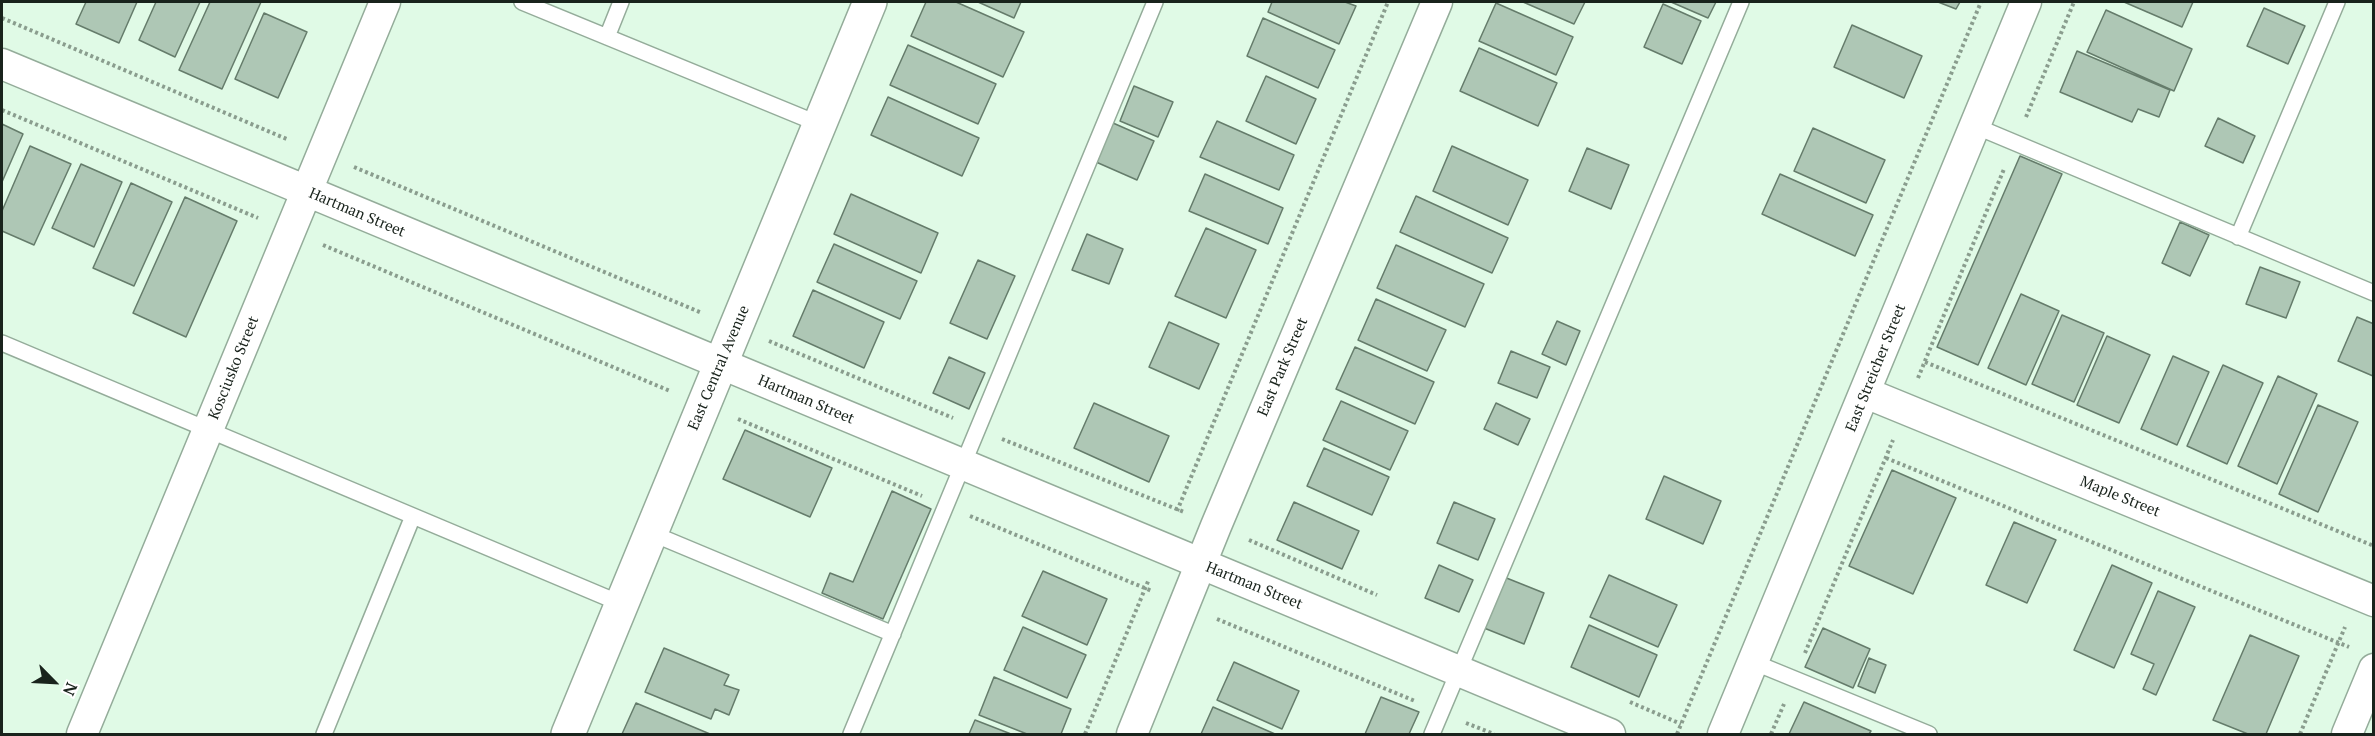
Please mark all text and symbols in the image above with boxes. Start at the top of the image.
street label: Hartman Street [306,185,408,241]
street label: East Streicher Street [1842,301,1910,435]
street label: East Central Avenue [685,303,753,433]
street label: Kosciusko Street [205,314,263,422]
street label: East Park Street [1254,315,1312,419]
street label: Hartman Street [755,372,857,428]
street label: Maple Street [2077,473,2163,521]
street label: Hartman Street [1203,558,1305,614]
north arrow [24,652,84,712]
text: N [58,679,83,699]

